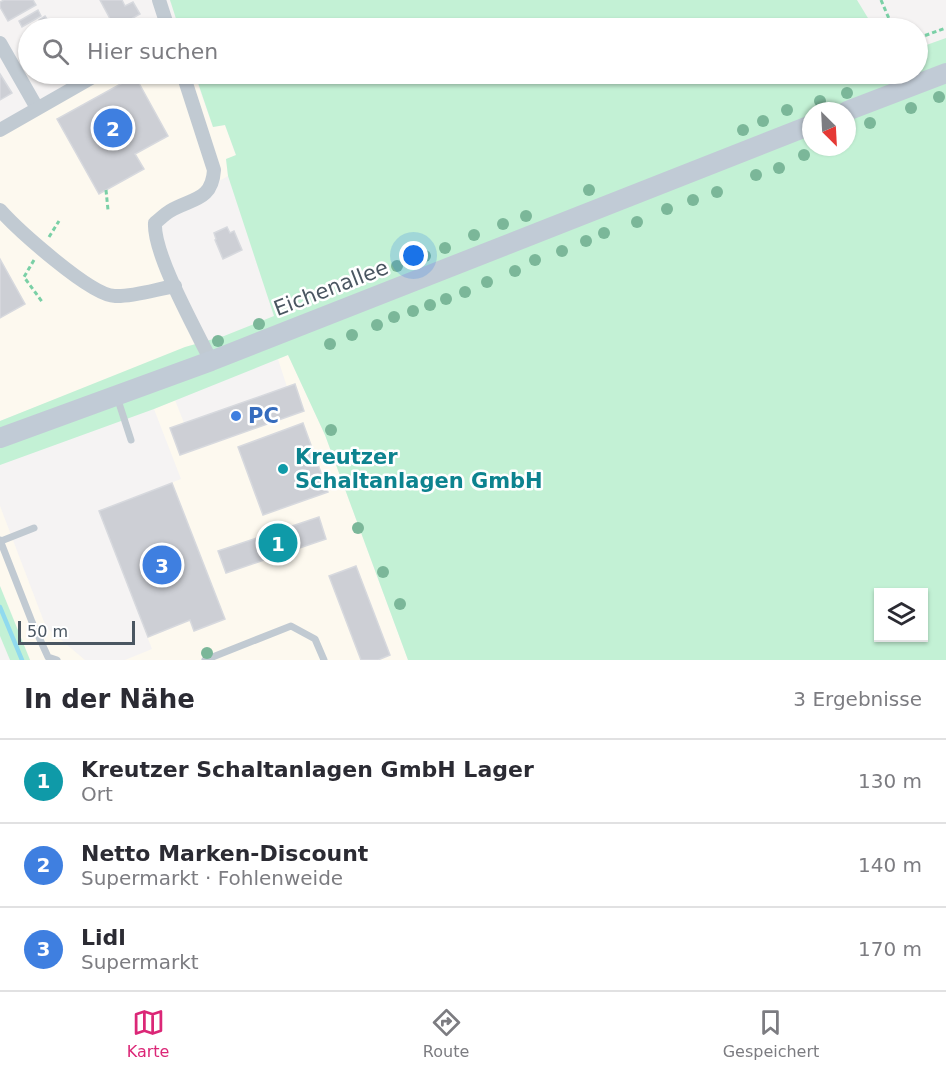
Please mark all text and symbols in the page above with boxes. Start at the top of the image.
search box [18,18,928,84]
icon: search [39,35,72,68]
text: Hier suchen [87,39,218,64]
north arrow [802,102,856,156]
pin: 2 [94,106,132,150]
your location [399,241,428,270]
street label: Eichenallee [270,255,392,321]
place label: PC [248,404,279,428]
marker: PC [229,409,243,423]
place label: Kreutzer Schaltanlagen GmbH [295,445,543,493]
marker: Kreutzer Schaltanlagen GmbH [276,462,290,476]
pin: 1 [258,520,298,566]
pin: 3 [142,542,182,588]
map controls [874,588,928,642]
button: layers [874,588,928,642]
scale bar [18,618,135,646]
text: 50 m [27,622,68,641]
text: In der Nähe [24,684,195,714]
text: 3 Ergebnisse [793,687,922,711]
text: Kreutzer Schaltanlagen GmbH Lager [81,757,534,782]
text: 1 [37,769,50,793]
text: 130 m [858,769,922,793]
text: Ort [81,782,113,806]
text: Netto Marken-Discount [81,841,368,866]
text: 2 [37,853,50,877]
text: 140 m [858,853,922,877]
text: Supermarkt · Fohlenweide [81,866,343,890]
text: Lidl [81,925,126,950]
text: 3 [37,937,50,961]
text: 170 m [858,937,922,961]
text: Supermarkt [81,950,199,974]
tab: Karte [127,1006,169,1061]
tab: Route [423,1006,469,1061]
tab: Gespeichert [723,1006,819,1061]

